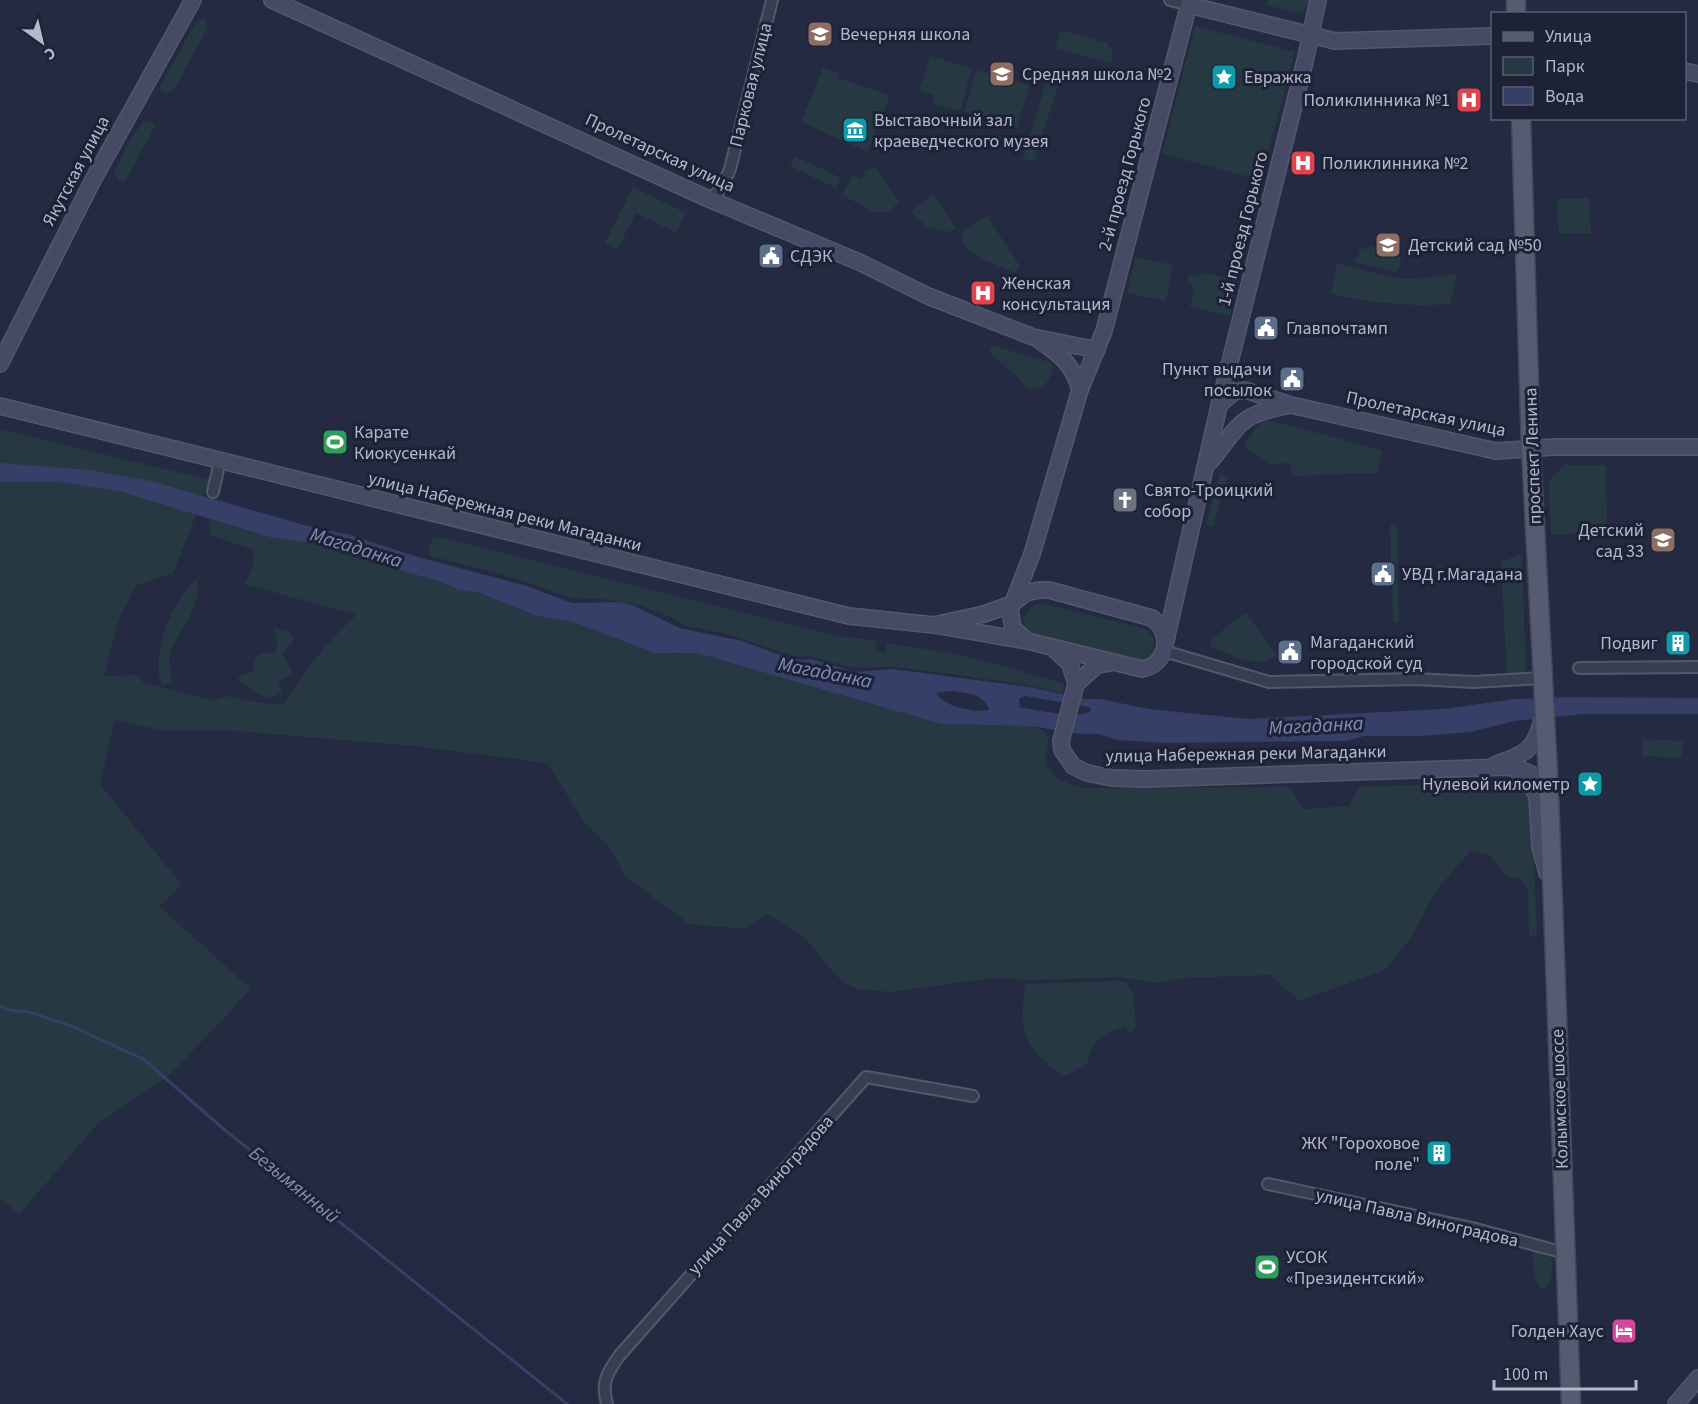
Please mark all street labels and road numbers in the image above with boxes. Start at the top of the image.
street label: Парковая улица [723,20,779,150]
street label: 2-й проезд Горького [1092,94,1158,254]
street label: Пролетарская улица [581,107,739,199]
street label: Якутская улица [36,111,116,231]
street label: 1-й проезд Горького [1212,149,1274,309]
street label: Пролетарская улица [1344,385,1508,443]
street label: проспект Ленина [1518,387,1548,525]
street label: улица Набережная реки Магаданки [366,466,644,558]
street label: улица Набережная реки Магаданки [1105,739,1387,769]
street label: Колымское шоссе [1545,1029,1575,1169]
street label: улица Павла Виноградова [682,1110,840,1280]
street label: улица Павла Виноградова [1313,1183,1521,1253]

